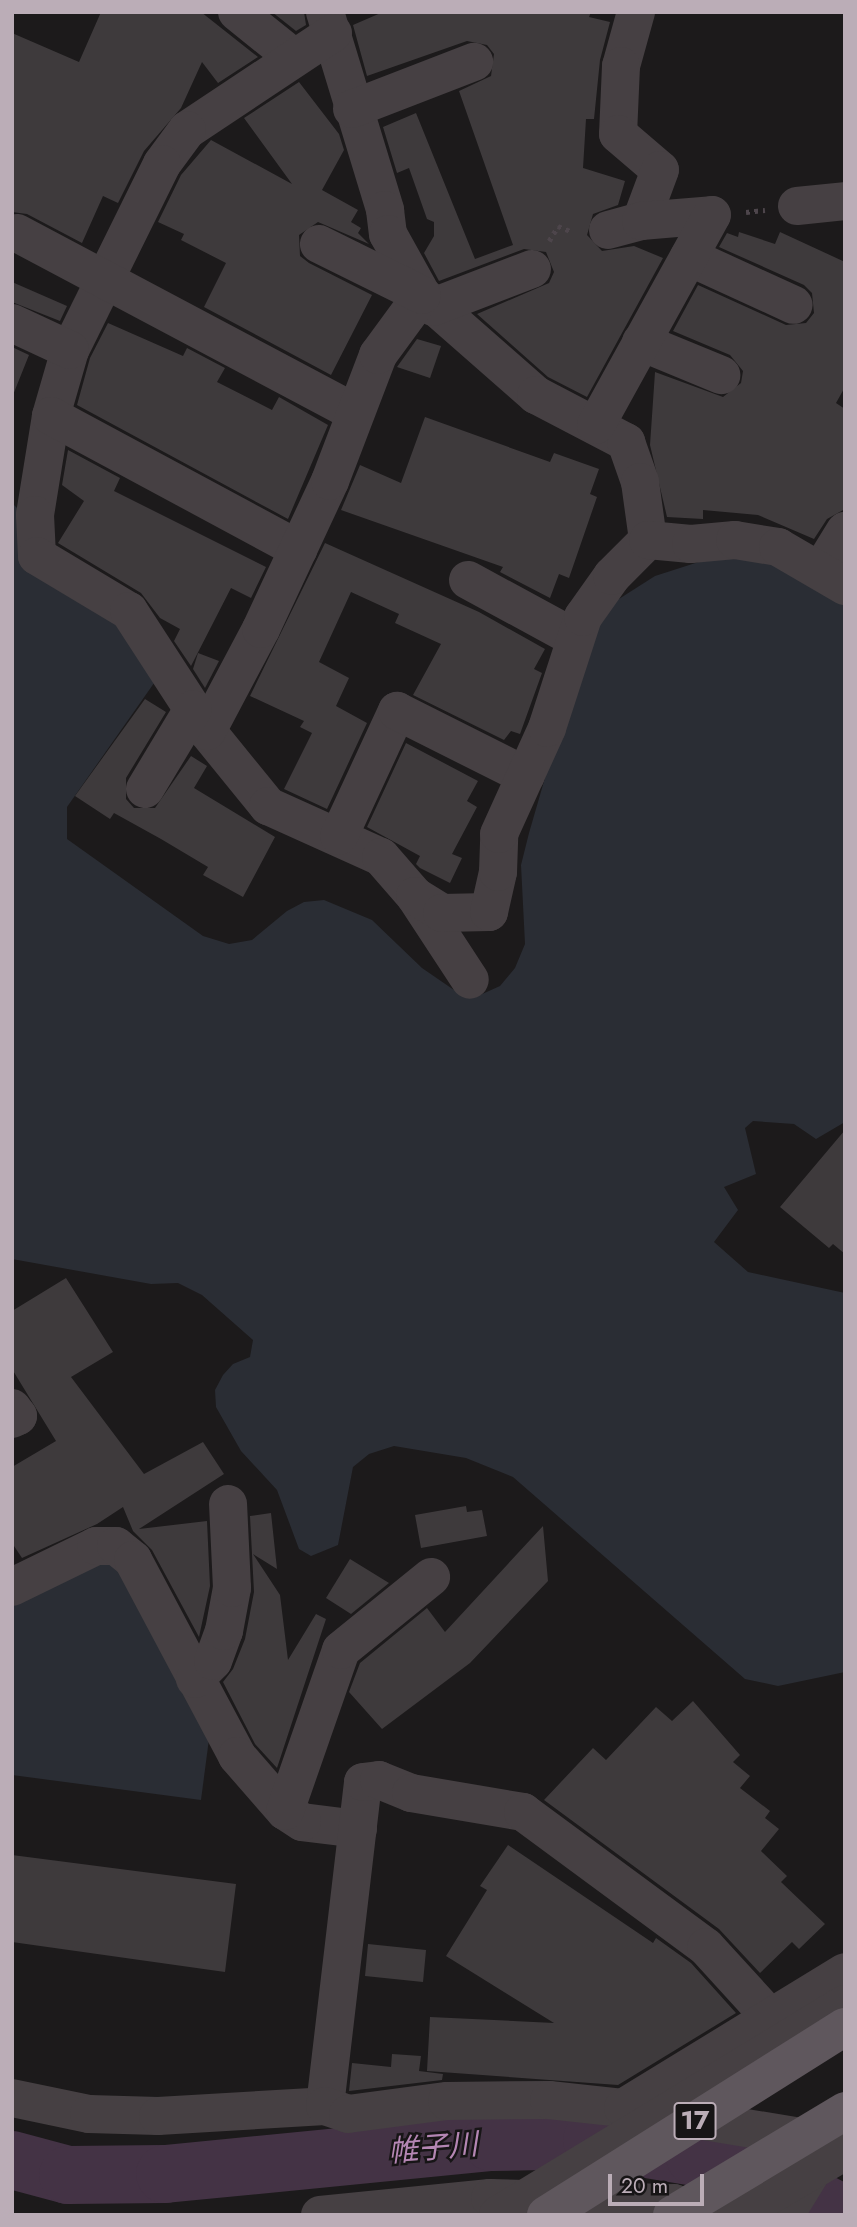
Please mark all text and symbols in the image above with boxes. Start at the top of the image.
road number: 17 [672,2098,718,2144]
water label: 帷子川 [387,2126,479,2170]
scale bar [612,2160,708,2204]
text: 20 m [621,2171,668,2201]

